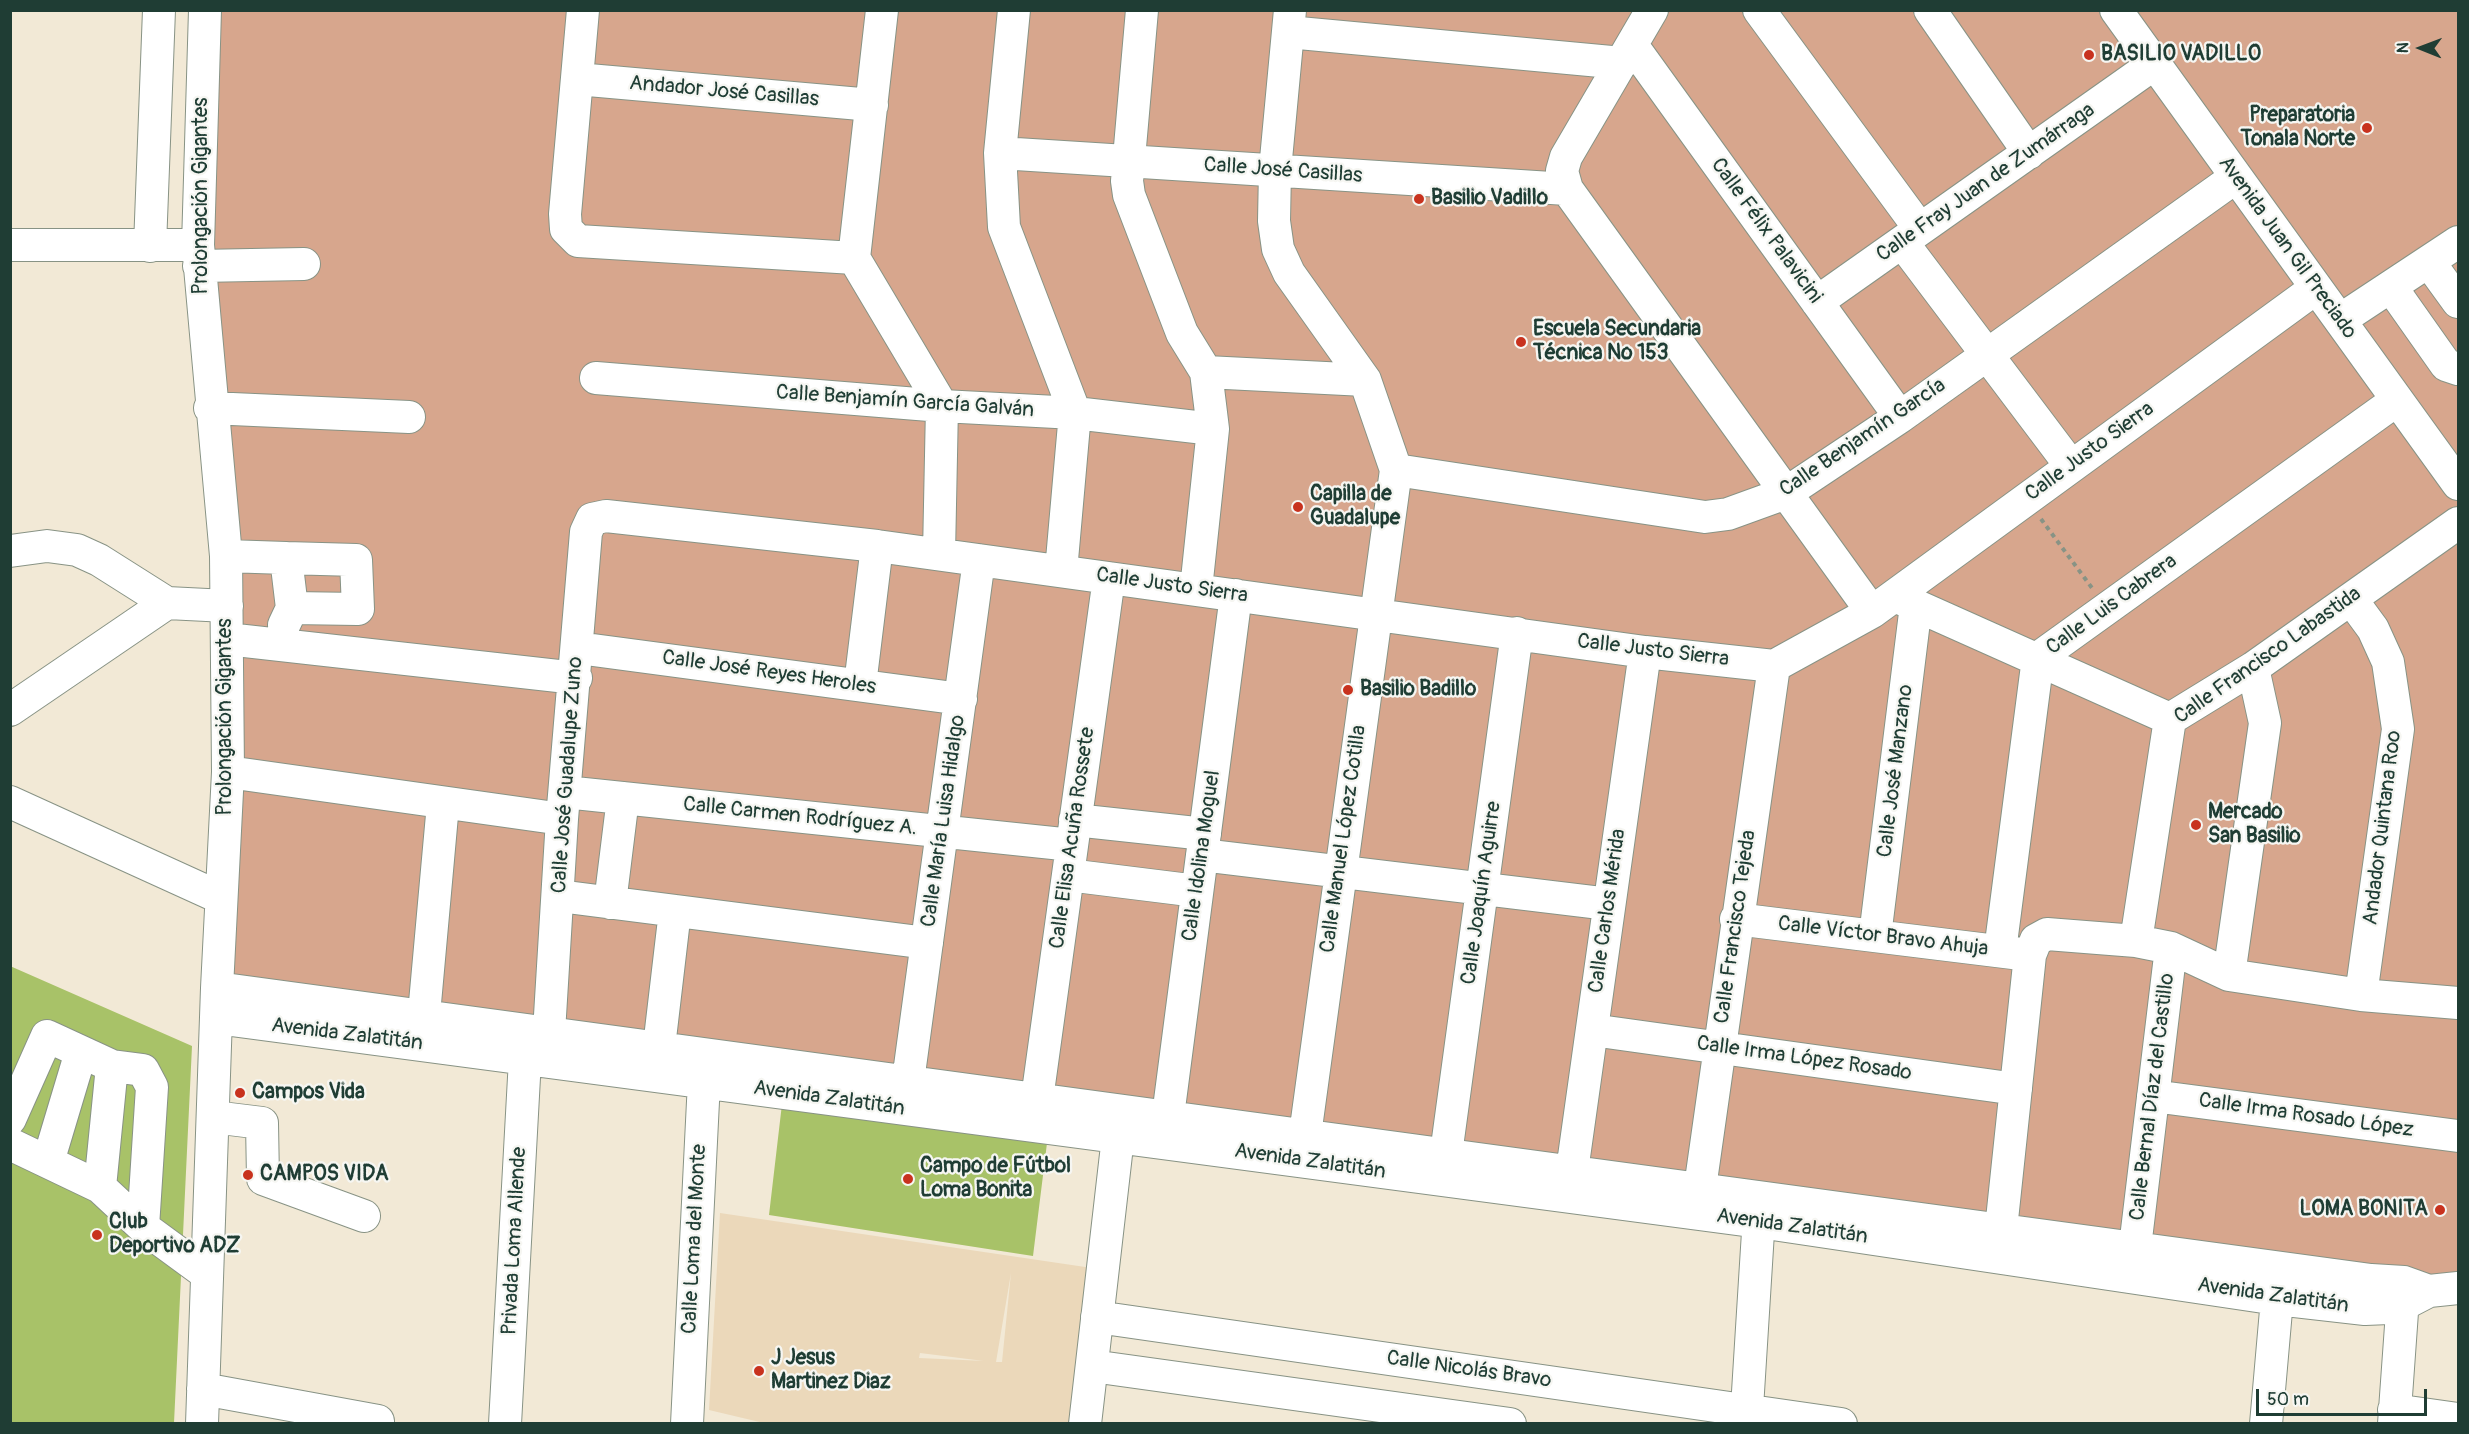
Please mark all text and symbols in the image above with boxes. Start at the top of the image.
north arrow [2391,18,2451,78]
place label: BASILIO VADILLO [2101,42,2261,68]
text: N [2393,42,2413,53]
marker: BASILIO VADILLO [2082,48,2096,62]
street label: Andador José Casillas [628,71,820,113]
street label: Prolongación Gigantes [189,97,215,295]
street label: Calle Fray Juan de Zumárraga [1872,98,2100,268]
place label: Preparatoria Tonala Norte [2240,103,2355,153]
marker: Preparatoria Tonala Norte [2360,121,2374,135]
street label: Avenida Juan Gil Preciado [2212,152,2362,344]
street label: Calle José Casillas [1203,153,1363,189]
street label: Calle Félix Palavicini [1705,153,1827,309]
place label: Basilio Vadillo [1431,186,1548,212]
marker: Basilio Vadillo [1412,192,1426,206]
place label: Escuela Secundaria Técnica No 153 [1533,317,1701,367]
marker: Escuela Secundaria Técnica No 153 [1514,335,1528,349]
street label: Calle Benjamín García [1775,373,1951,503]
street label: Calle Benjamín García Galván [775,380,1035,424]
street label: Calle Justo Sierra [2021,397,2159,507]
place label: Capilla de Guadalupe [1310,482,1400,532]
marker: Capilla de Guadalupe [1291,500,1305,514]
street label: Calle Luis Cabrera [2042,549,2182,661]
street label: Calle Justo Sierra [1094,563,1250,609]
street label: Calle Francisco Labastida [2170,582,2366,730]
street label: Prolongación Gigantes [213,618,239,816]
street label: Calle Justo Sierra [1576,629,1730,673]
street label: Calle José Reyes Heroles [661,646,877,700]
street label: Calle José Guadalupe Zuno [547,656,589,894]
place label: Basilio Badillo [1360,677,1476,703]
marker: Basilio Badillo [1341,683,1355,697]
street label: Calle José Manzano [1873,683,1919,859]
street label: Calle María Luisa Hidalgo [917,713,971,929]
street label: Calle Manuel López Cotilla [1316,724,1372,954]
street label: Calle Elisa Acuña Rossete [1045,726,1101,950]
street label: Andador Quintana Roo [2359,729,2407,927]
street label: Calle Idolina Moguel [1178,769,1226,943]
street label: Calle Carmen Rodríguez A. [682,792,918,842]
street label: Calle Joaquín Aguirre [1457,800,1507,986]
place label: Mercado San Basilio [2208,800,2301,850]
marker: Mercado San Basilio [2189,818,2203,832]
street label: Calle Carlos Mérida [1584,827,1632,995]
street label: Calle Francisco Tejeda [1710,829,1762,1025]
street label: Calle Víctor Bravo Ahuja [1776,912,1990,962]
street label: Calle Bernal Díaz del Castillo [2125,972,2181,1222]
street label: Avenida Zalatitán [270,1013,424,1057]
street label: Calle Irma López Rosado [1695,1031,1913,1087]
street label: Avenida Zalatitán [752,1076,906,1122]
place label: Campos Vida [252,1080,365,1106]
marker: Campos Vida [233,1086,247,1100]
street label: Calle Irma Rosado López [2197,1088,2415,1144]
street label: Avenida Zalatitán [1233,1139,1387,1185]
street label: Calle Loma del Monte [677,1143,713,1335]
street label: Privada Loma Allende [497,1146,533,1336]
place label: Campo de Fútbol Loma Bonita [920,1154,1071,1204]
place label: CAMPOS VIDA [260,1162,389,1188]
marker: CAMPOS VIDA [241,1168,255,1182]
marker: Campo de Fútbol Loma Bonita [901,1172,915,1186]
place label: LOMA BONITA [2300,1197,2428,1223]
marker: LOMA BONITA [2433,1203,2447,1217]
street label: Avenida Zalatitán [1715,1204,1869,1250]
place label: Club Deportivo ADZ [109,1210,240,1260]
marker: Club Deportivo ADZ [90,1228,104,1242]
street label: Avenida Zalatitán [2196,1273,2350,1319]
place label: J Jesus Martinez Diaz [771,1346,891,1396]
street label: Calle Nicolás Bravo [1385,1346,1553,1394]
marker: J Jesus Martinez Diaz [752,1364,766,1378]
scale bar [2259,1377,2430,1415]
text: 50 m [2267,1388,2309,1411]

